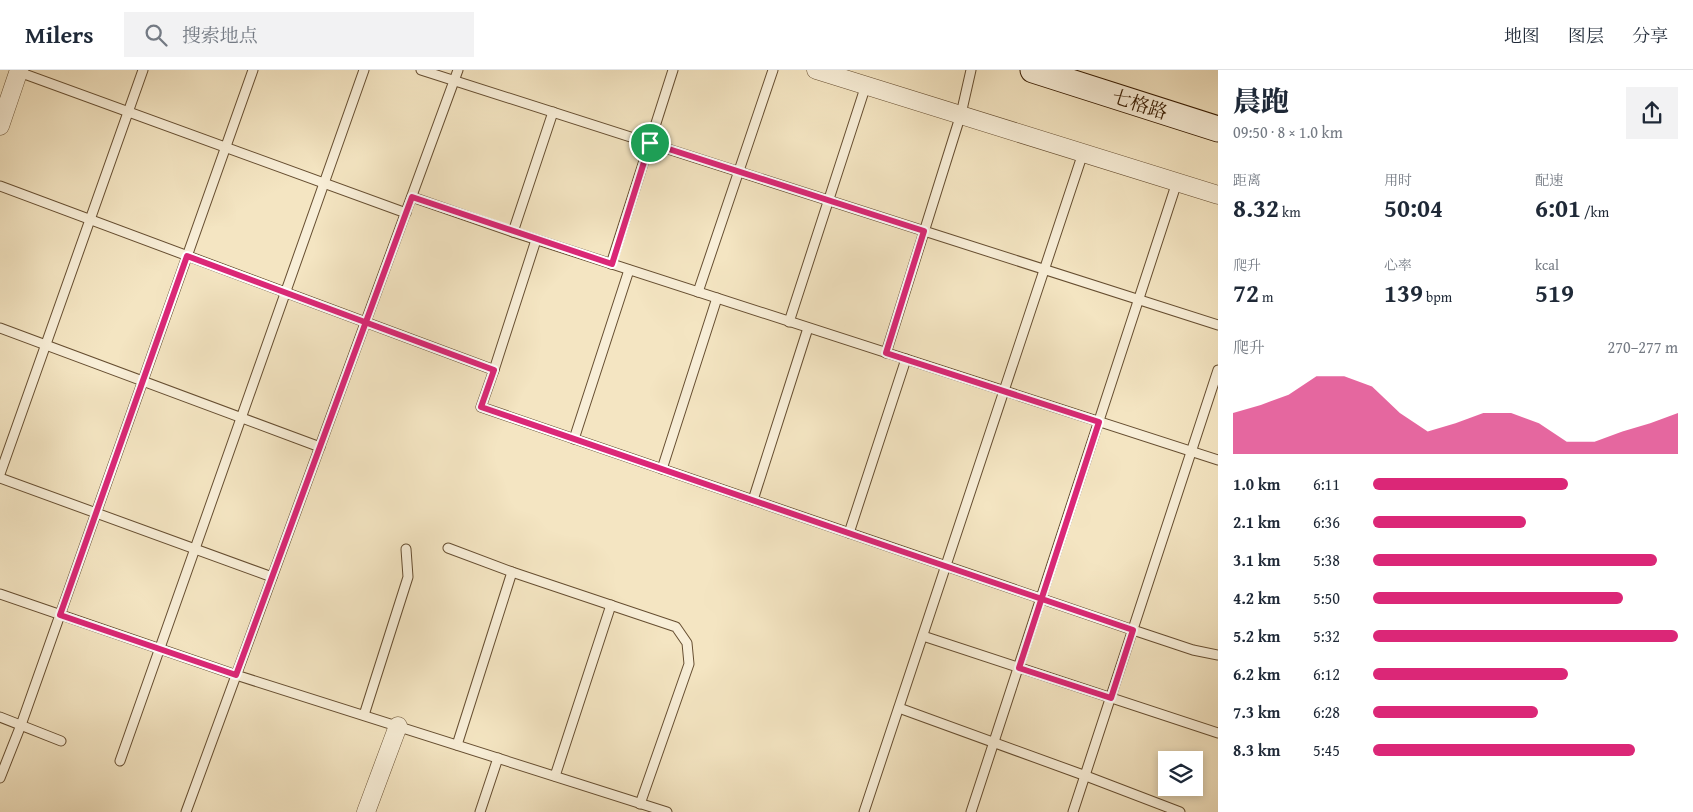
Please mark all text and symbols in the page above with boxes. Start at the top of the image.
search box [124,12,474,57]
text: Milers [25,17,94,52]
icon: search [142,21,170,49]
text: 搜索地点 [182,21,258,49]
text: 地图 [1504,22,1540,49]
text: 图层 [1568,22,1604,49]
text: 分享 [1632,22,1668,49]
text: 晨跑 [1233,80,1289,121]
street label: 七格路 [1109,82,1171,126]
button: share [1626,87,1678,139]
text: 09:50 · 8 × 1.0 km [1233,120,1343,144]
pin [629,122,671,164]
icon: arrive [636,129,664,157]
text: 距离 [1233,170,1261,190]
text: 用时 [1384,170,1412,190]
text: 配速 [1535,170,1563,190]
text: 8.32 [1233,190,1279,226]
text: 50:04 [1384,190,1443,226]
text: 6:01 [1535,190,1581,226]
text: km [1279,202,1301,222]
text: /km [1581,202,1609,222]
text: 爬升 [1233,255,1261,275]
text: 心率 [1384,255,1412,275]
text: kcal [1535,255,1559,275]
text: 72 [1233,275,1259,311]
text: 139 [1384,275,1423,311]
text: 519 [1535,275,1574,311]
text: m [1259,287,1273,307]
text: bpm [1423,287,1452,307]
text: 爬升 [1233,335,1265,359]
text: 270–277 m [1608,335,1678,359]
text: 1.0 km [1233,472,1280,496]
text: 6:11 [1313,472,1340,496]
text: 2.1 km [1233,510,1280,534]
text: 6:36 [1313,510,1340,534]
text: 3.1 km [1233,548,1280,572]
text: 5:38 [1313,548,1340,572]
text: 4.2 km [1233,586,1280,610]
text: 5:50 [1313,586,1340,610]
text: 5.2 km [1233,624,1280,648]
text: 5:32 [1313,624,1340,648]
text: 6.2 km [1233,662,1280,686]
text: 6:12 [1313,662,1340,686]
text: 7.3 km [1233,700,1280,724]
text: 6:28 [1313,700,1340,724]
text: 8.3 km [1233,738,1280,762]
text: 5:45 [1313,738,1340,762]
map controls [1158,751,1203,796]
button: layers [1158,751,1203,796]

